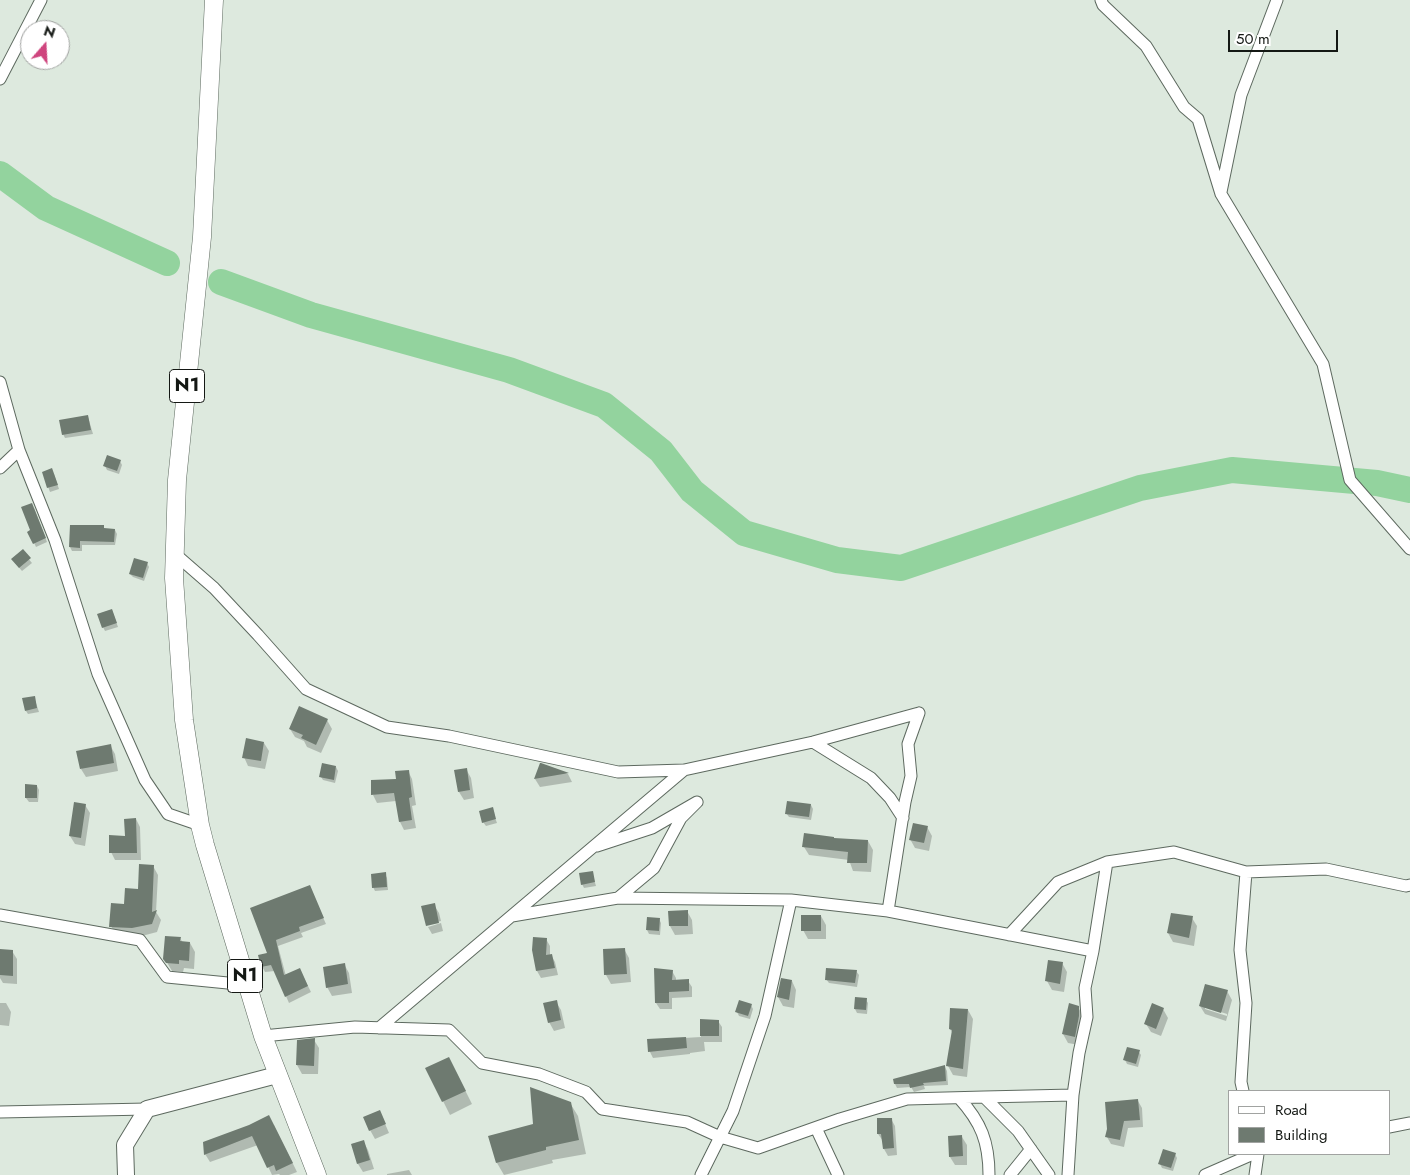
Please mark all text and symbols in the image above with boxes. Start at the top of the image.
north arrow [20,20,70,70]
text: N [41,20,58,43]
scale bar [1230,20,1340,52]
text: 50 m [1236,28,1270,50]
road number: N1 [170,370,204,402]
road number: N1 [228,959,262,992]
legend [1228,1090,1390,1155]
text: Road [1275,1099,1307,1121]
text: Building [1275,1124,1327,1146]

